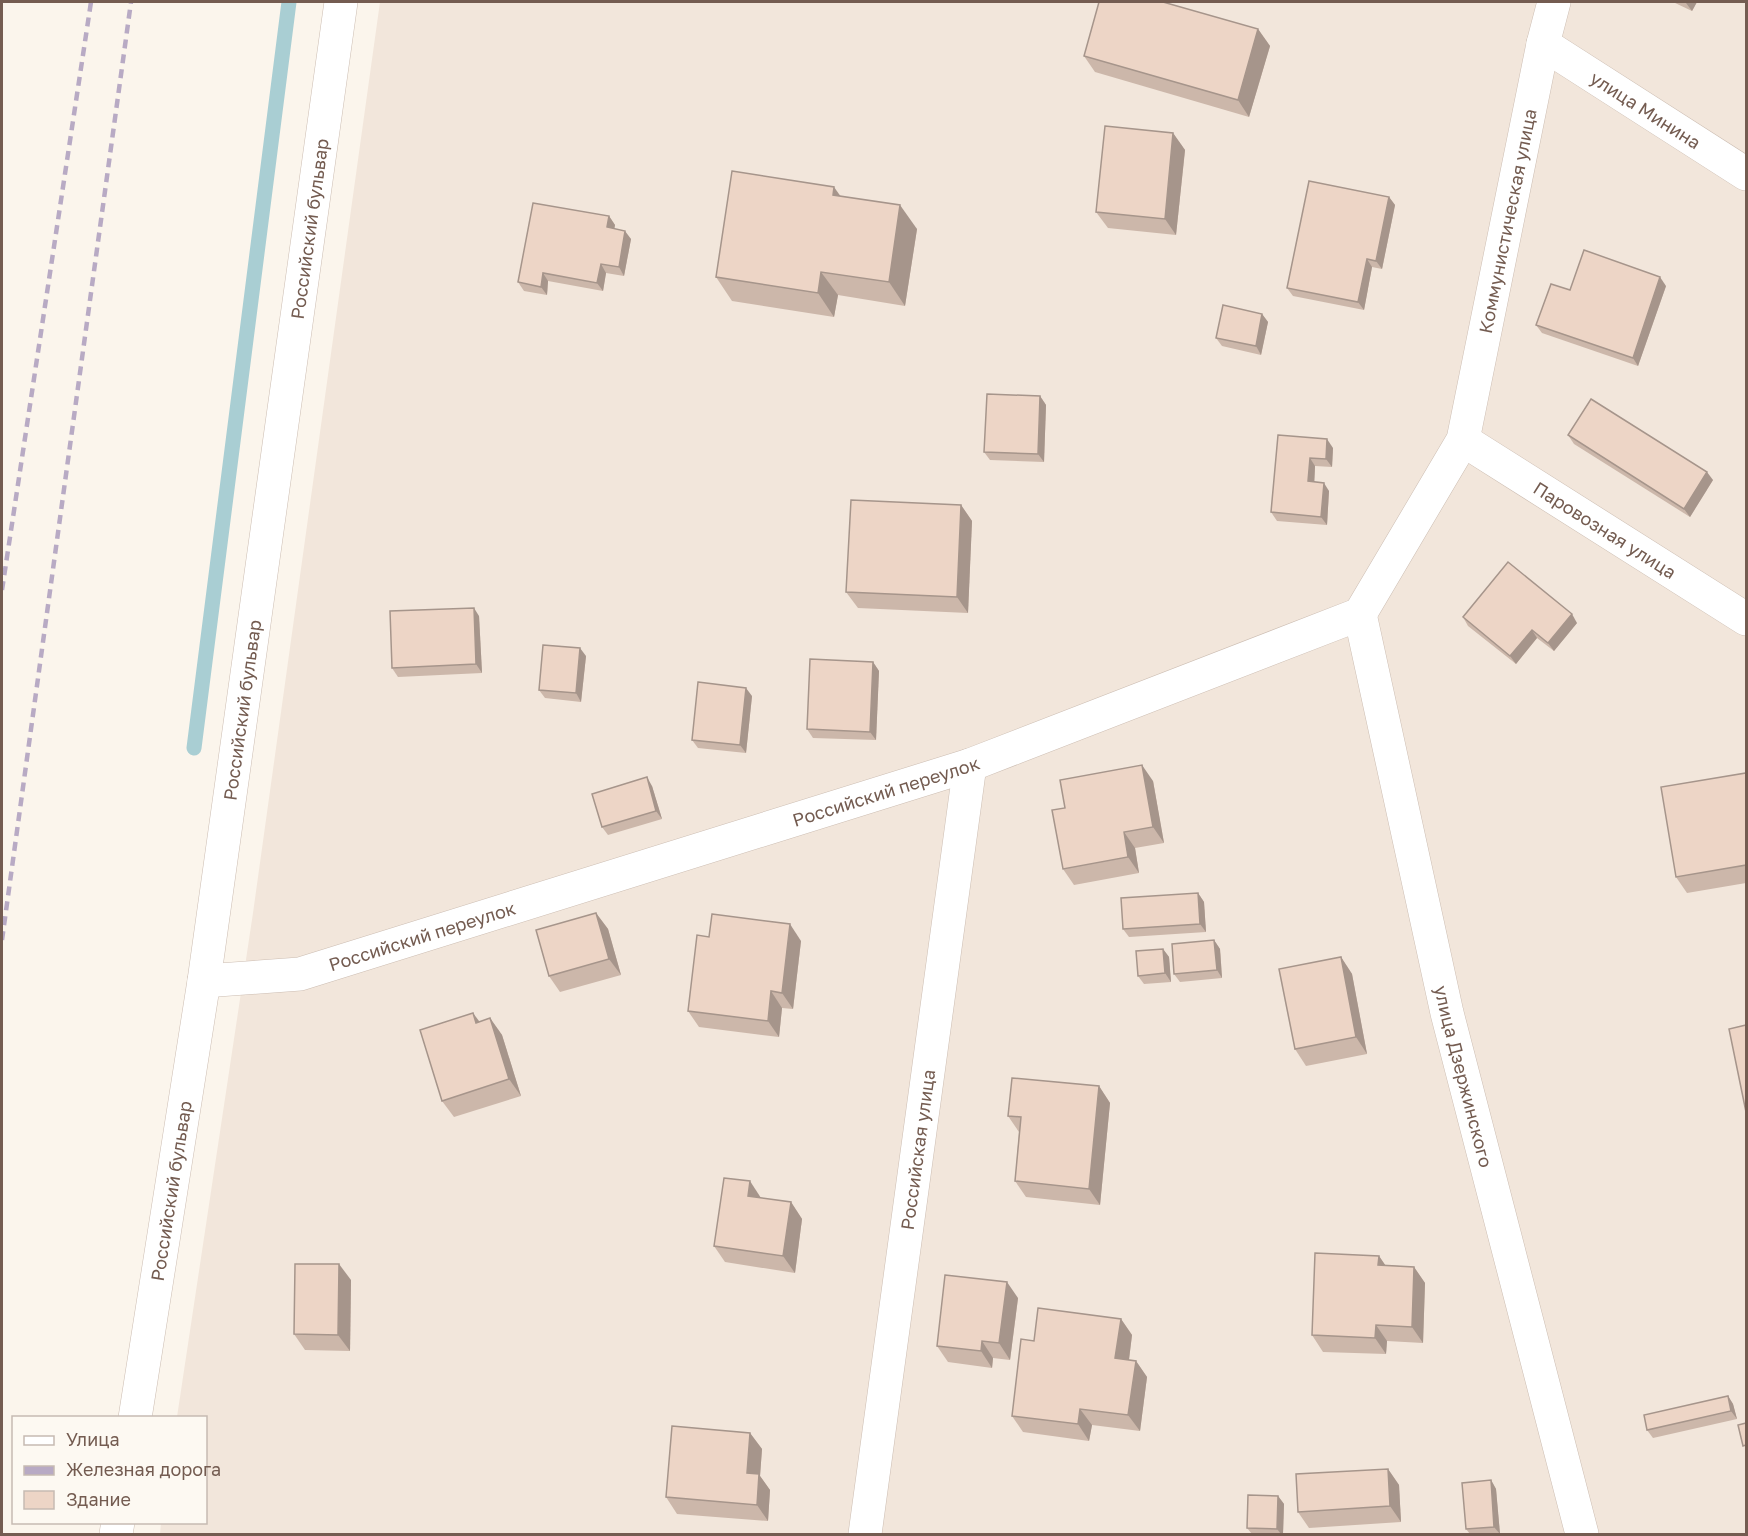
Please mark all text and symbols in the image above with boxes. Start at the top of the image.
street label: улица Минина [1586,66,1705,153]
street label: Коммунистическая улица [1474,107,1541,335]
street label: Российский бульвар [286,137,333,320]
street label: Паровозная улица [1530,476,1680,583]
street label: Российский бульвар [218,618,265,802]
street label: Российский переулок [790,751,983,831]
street label: Российский переулок [326,896,518,975]
street label: улица Дзержинского [1430,984,1498,1170]
street label: Российская улица [896,1068,939,1231]
street label: Российский бульвар [146,1099,196,1283]
legend [12,1416,207,1524]
text: Улица [66,1428,120,1450]
text: Железная дорога [66,1458,221,1480]
text: Здание [66,1488,131,1510]

